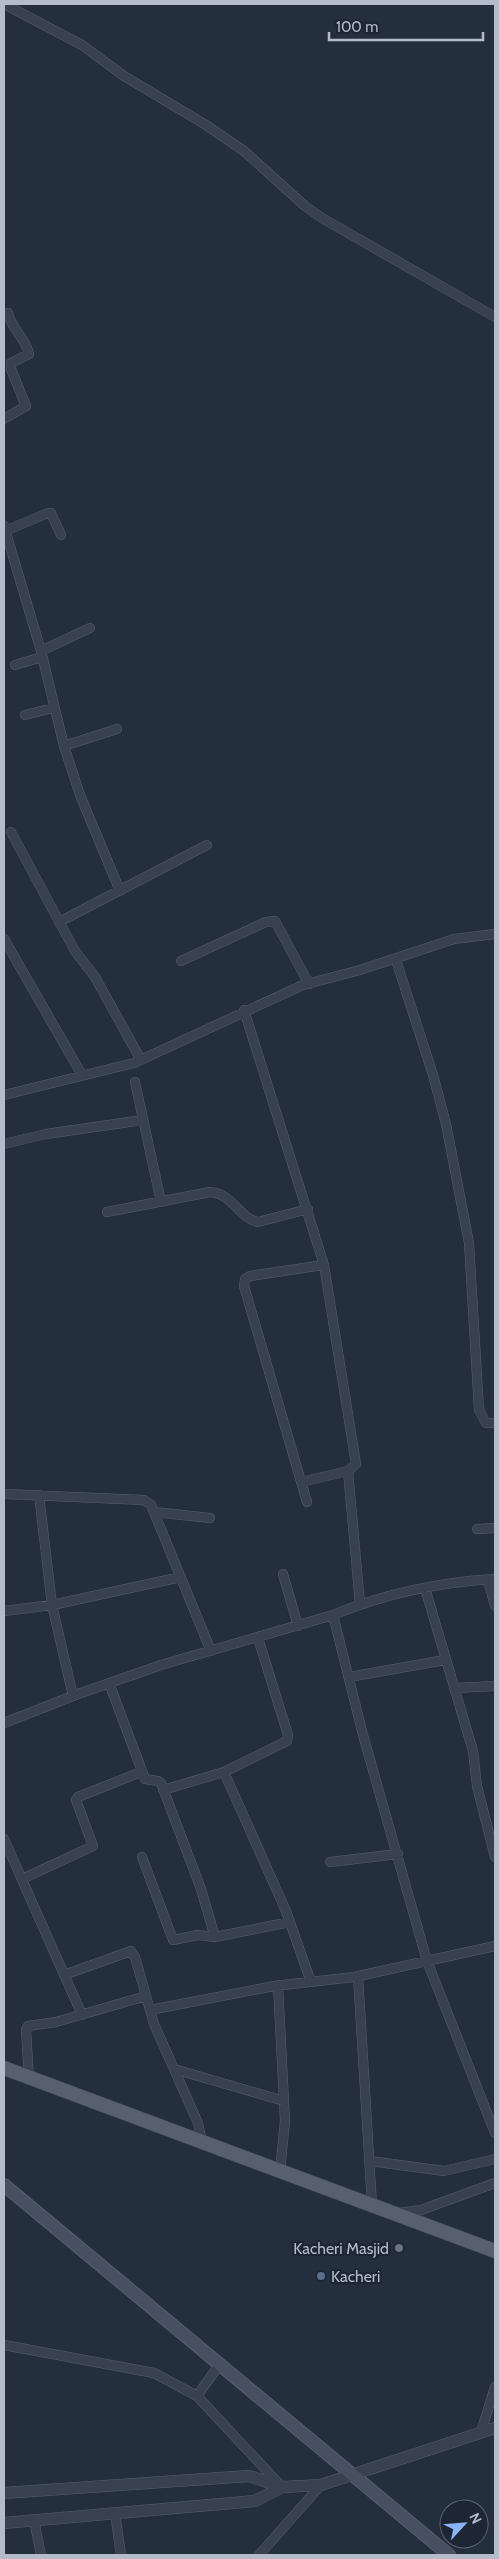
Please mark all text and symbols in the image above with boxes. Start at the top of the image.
scale bar [329,10,483,42]
text: 100 m [336,18,378,36]
place label: Kacheri Masjid [293,2239,389,2258]
marker: Kacheri Masjid [393,2242,405,2254]
place label: Kacheri [331,2267,380,2286]
marker: Kacheri [315,2270,327,2282]
north arrow [439,2499,489,2549]
text: N [465,2510,486,2527]

